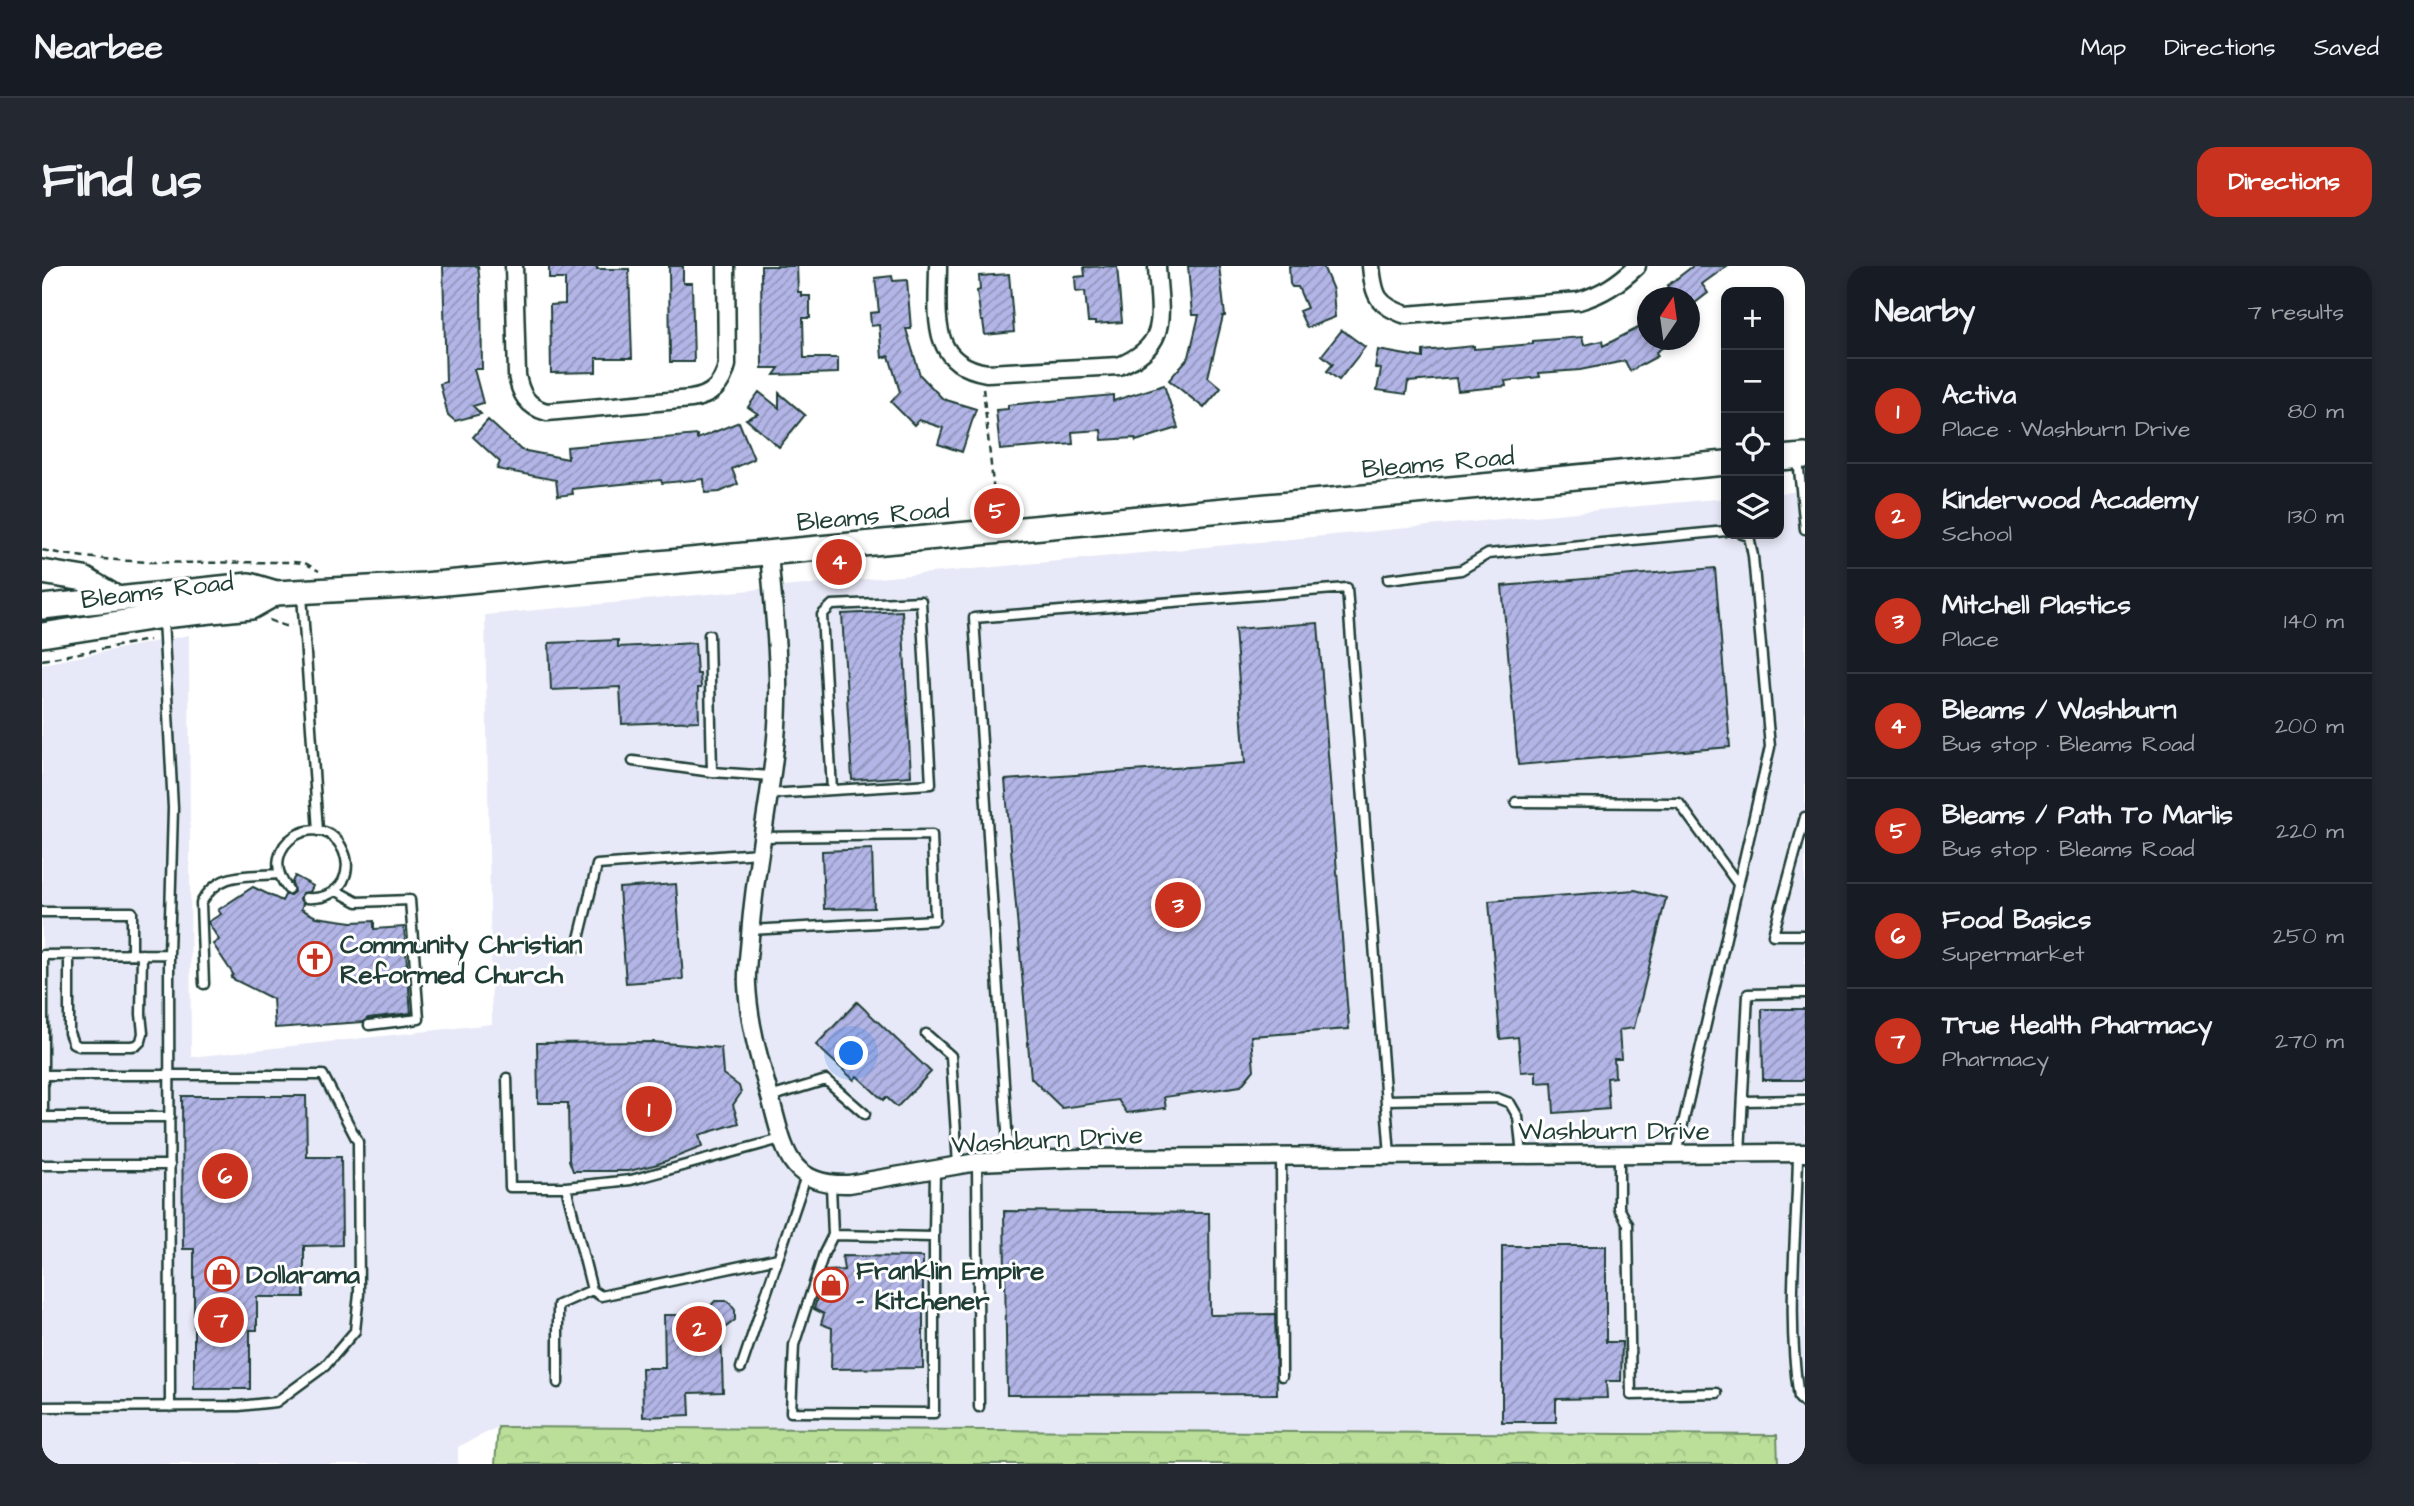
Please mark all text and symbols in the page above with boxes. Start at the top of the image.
text: Nearbee [35,25,163,71]
text: Map [2081,31,2126,65]
text: Directions [2164,31,2276,65]
text: Saved [2314,31,2379,65]
button: Directions [2197,147,2372,217]
text: Find us [42,148,202,216]
north arrow [1637,287,1700,350]
map controls [1721,287,1784,539]
button: + [1721,287,1784,350]
text: Nearby [1875,291,1975,333]
text: 7 results [2248,296,2344,328]
button: − [1721,350,1784,413]
text: Activa [1942,377,2016,413]
text: 1 [1897,395,1899,427]
text: 80 m [2287,395,2344,427]
button: locate [1721,413,1784,476]
text: Place · Washburn Drive [1942,413,2190,445]
street label: Bleams Road [1360,438,1516,488]
button: layers [1721,476,1784,539]
text: Kinderwood Academy [1942,482,2199,518]
pin: 5 [974,485,1020,537]
street label: Bleams Road [795,491,951,541]
text: 2 [1891,500,1905,532]
text: 130 m [2288,500,2344,532]
text: School [1942,518,2012,550]
pin: 4 [816,536,862,588]
street label: Bleams Road [79,564,235,618]
text: Mitchell Plastics [1942,587,2131,623]
text: 3 [1892,605,1904,637]
text: 140 m [2284,605,2344,637]
text: Place [1942,623,1999,655]
text: Bleams / Washburn [1942,692,2177,728]
text: 4 [1890,710,1906,742]
text: 200 m [2275,710,2344,742]
text: Bus stop · Bleams Road [1942,728,2195,760]
text: Bleams / Path To Marlis [1942,797,2233,833]
text: 5 [1890,815,1906,847]
text: 220 m [2276,815,2344,847]
text: Bus stop · Bleams Road [1942,833,2195,865]
pin: 3 [1155,879,1201,931]
text: Food Basics [1942,902,2091,938]
text: 6 [1891,920,1905,952]
text: 250 m [2273,920,2344,952]
place label: Community Christian Reformed Church [340,927,582,993]
text: Supermarket [1942,938,2085,970]
church icon: Community Christian Reformed Church [296,940,334,978]
text: True Health Pharmacy [1942,1007,2212,1043]
text: 7 [1891,1025,1905,1057]
text: 270 m [2275,1025,2344,1057]
your location [834,1036,868,1070]
text: Pharmacy [1942,1043,2049,1075]
pin: 1 [626,1083,672,1135]
street label: Washburn Drive [1518,1113,1710,1149]
street label: Washburn Drive [950,1117,1144,1163]
pin: 6 [202,1150,248,1202]
place label: Franklin Empire - Kitchener [856,1253,1044,1319]
shop icon: Dollarama [203,1255,241,1293]
place label: Dollarama [246,1257,361,1293]
shop icon: Franklin Empire - Kitchener [812,1266,850,1304]
pin: 7 [198,1294,244,1346]
pin: 2 [676,1303,722,1355]

